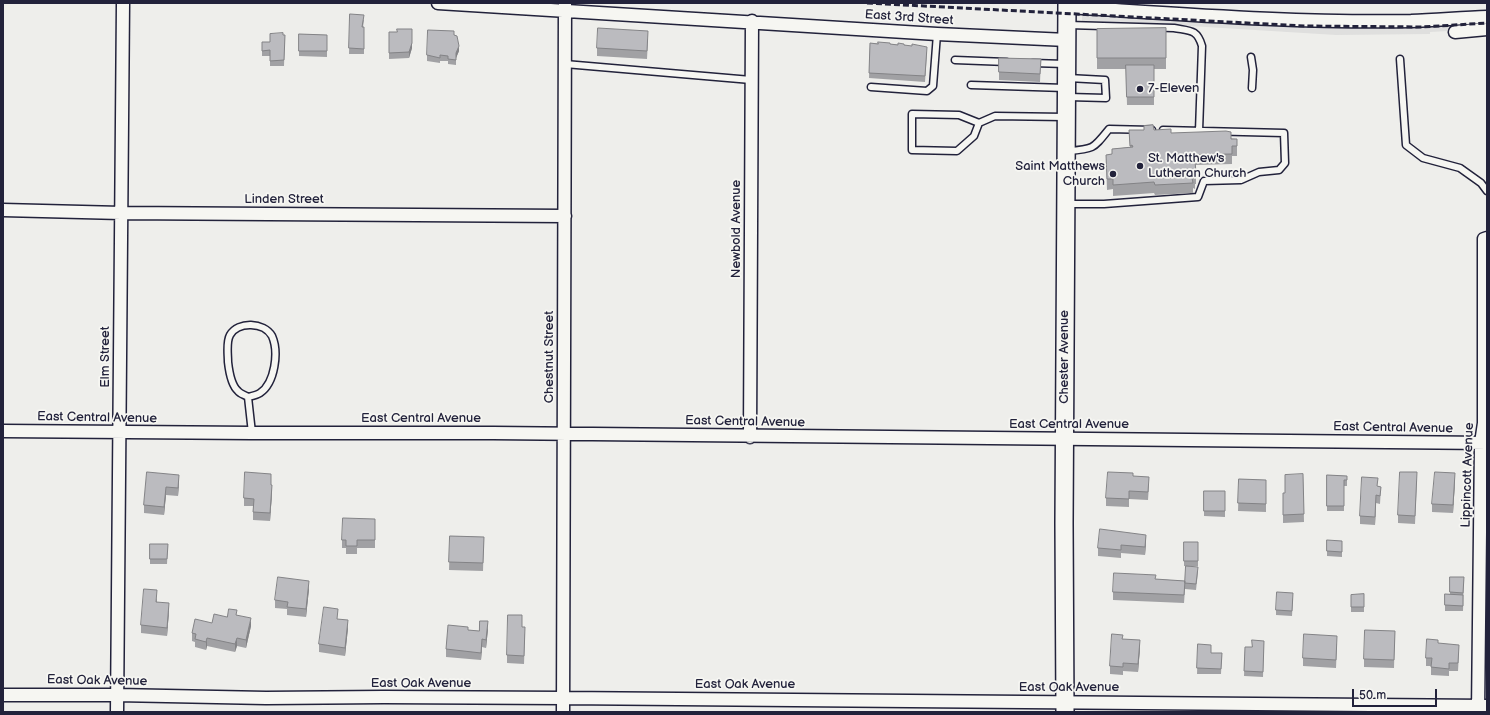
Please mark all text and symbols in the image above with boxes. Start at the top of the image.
street label: East 3rd Street [864,7,954,29]
place label: 7-Eleven [1148,81,1199,97]
marker: 7-Eleven [1135,84,1145,94]
place label: St. Matthew's Lutheran Church [1148,151,1246,182]
place label: Saint Matthews Church [1015,159,1105,190]
marker: St. Matthew's Lutheran Church [1135,161,1145,171]
marker: Saint Matthews Church [1108,169,1118,179]
street label: Newbold Avenue [729,180,745,278]
street label: Linden Street [244,192,324,208]
street label: Chester Avenue [1057,310,1073,404]
street label: Chestnut Street [542,311,558,403]
street label: Elm Street [98,326,114,388]
street label: East Central Avenue [37,409,157,427]
street label: East Central Avenue [361,411,481,427]
street label: East Central Avenue [685,413,805,431]
street label: East Central Avenue [1009,417,1129,433]
street label: East Central Avenue [1333,419,1453,437]
street label: Lippincott Avenue [1458,422,1478,528]
street label: East Oak Avenue [47,672,147,690]
street label: East Oak Avenue [371,676,471,692]
street label: East Oak Avenue [695,677,795,693]
street label: East Oak Avenue [1019,680,1119,696]
scale bar [1354,681,1439,707]
text: 50 m [1359,688,1386,703]

